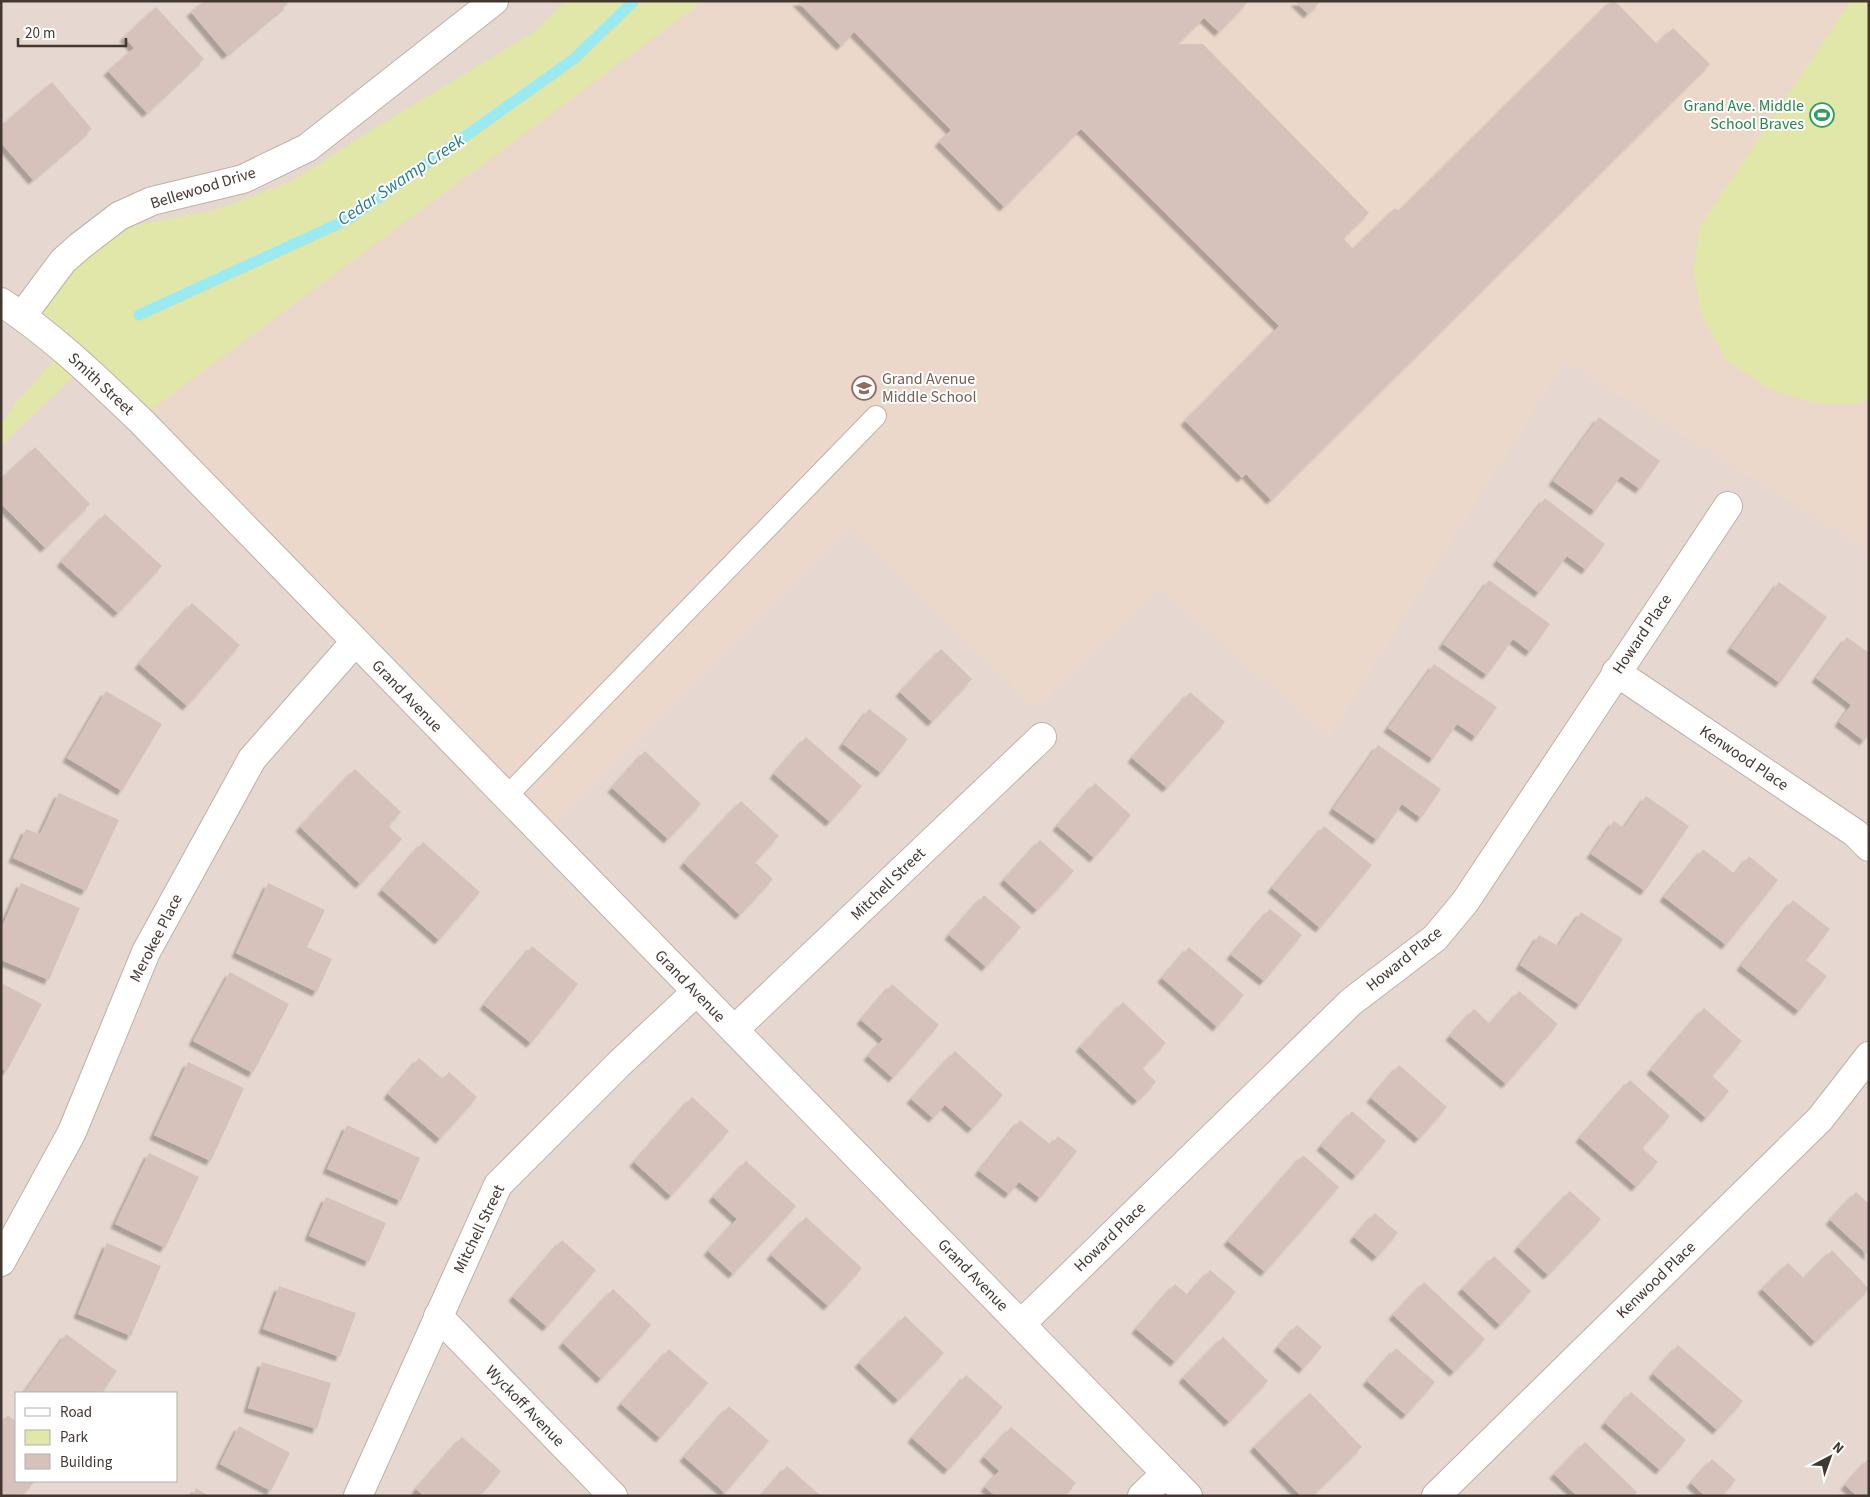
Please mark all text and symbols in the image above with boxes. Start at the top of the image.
scale bar [18,15,125,47]
text: 20 m [25,23,55,44]
place label: Grand Ave. Middle School Braves [1684,95,1804,135]
sports icon: Grand Ave. Middle School Braves [1809,102,1835,128]
water label: Cedar Swamp Creek [333,128,470,232]
street label: Bellewood Drive [148,162,258,214]
street label: Smith Street [63,348,139,421]
place label: Grand Avenue Middle School [882,368,977,408]
school or university icon: Grand Avenue Middle School [851,375,877,401]
street label: Howard Place [1607,590,1677,678]
street label: Grand Avenue [367,655,447,737]
street label: Kenwood Place [1695,720,1793,796]
street label: Mitchell Street [846,842,931,925]
street label: Merokee Place [124,890,188,986]
street label: Howard Place [1361,921,1447,997]
street label: Grand Avenue [650,945,730,1027]
street label: Mitchell Street [448,1180,510,1277]
street label: Howard Place [1069,1197,1151,1277]
street label: Grand Avenue [933,1234,1013,1316]
street label: Kenwood Place [1611,1236,1701,1324]
street label: Wyckoff Avenue [481,1360,570,1452]
legend [15,1392,178,1482]
text: Road [60,1402,92,1423]
text: Park [60,1427,89,1448]
north arrow [1805,1432,1855,1482]
text: N [1828,1437,1848,1459]
text: Building [60,1452,113,1473]

